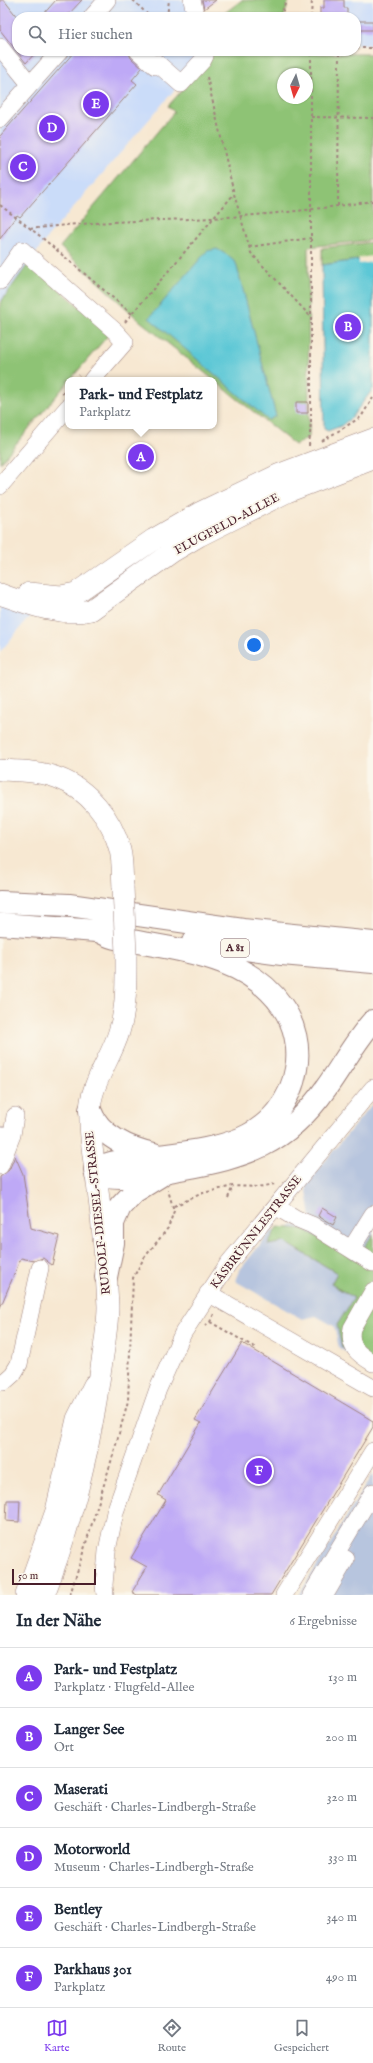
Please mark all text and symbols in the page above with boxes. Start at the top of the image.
search box [12,12,361,56]
icon: search [26,23,48,45]
text: Hier suchen [58,25,133,44]
north arrow [277,68,313,104]
pin: E [83,89,109,119]
pin: D [39,113,65,143]
pin: C [10,152,36,182]
pin: B [335,312,361,342]
popup [65,377,217,429]
text: Park- und Festplatz [79,385,203,404]
text: Parkplatz [79,404,131,421]
pin: A [128,442,154,472]
street label: FLUGFELD-ALLEE [172,490,282,558]
your location [244,635,264,655]
road number: A 81 [221,939,249,957]
street label: RUDOLF-DIESEL-STRASSE [82,1131,114,1295]
street label: KÄSBRÜNNLESTRASSE [206,1172,305,1292]
pin: F [246,1456,272,1486]
scale bar [12,1567,96,1586]
text: 50 m [18,1569,38,1583]
text: In der Nähe [16,1611,101,1632]
text: 6 Ergebnisse [289,1613,357,1630]
text: Park- und Festplatz [54,1660,177,1679]
text: A [25,1669,33,1686]
text: 130 m [328,1669,357,1686]
text: Parkplatz · Flugfeld-Allee [54,1679,194,1696]
text: Langer See [54,1720,124,1739]
text: B [25,1729,33,1746]
text: 200 m [325,1729,357,1746]
text: Ort [54,1739,74,1756]
text: Maserati [54,1780,108,1799]
text: C [24,1789,34,1806]
text: 320 m [327,1789,357,1806]
text: Geschäft · Charles-Lindbergh-Straße [54,1799,256,1816]
text: Motorworld [54,1840,130,1859]
text: D [24,1849,34,1866]
text: 330 m [328,1849,357,1866]
text: Museum · Charles-Lindbergh-Straße [54,1859,254,1876]
text: Bentley [54,1900,102,1919]
text: E [24,1909,34,1926]
text: 340 m [327,1909,357,1926]
text: Geschäft · Charles-Lindbergh-Straße [54,1919,256,1936]
text: Parkhaus 301 [54,1960,132,1979]
text: F [25,1969,33,1986]
text: 490 m [326,1969,357,1986]
text: Parkplatz [54,1979,105,1996]
tab: Karte [44,2017,70,2055]
tab: Route [157,2017,186,2055]
tab: Gespeichert [274,2017,329,2055]

